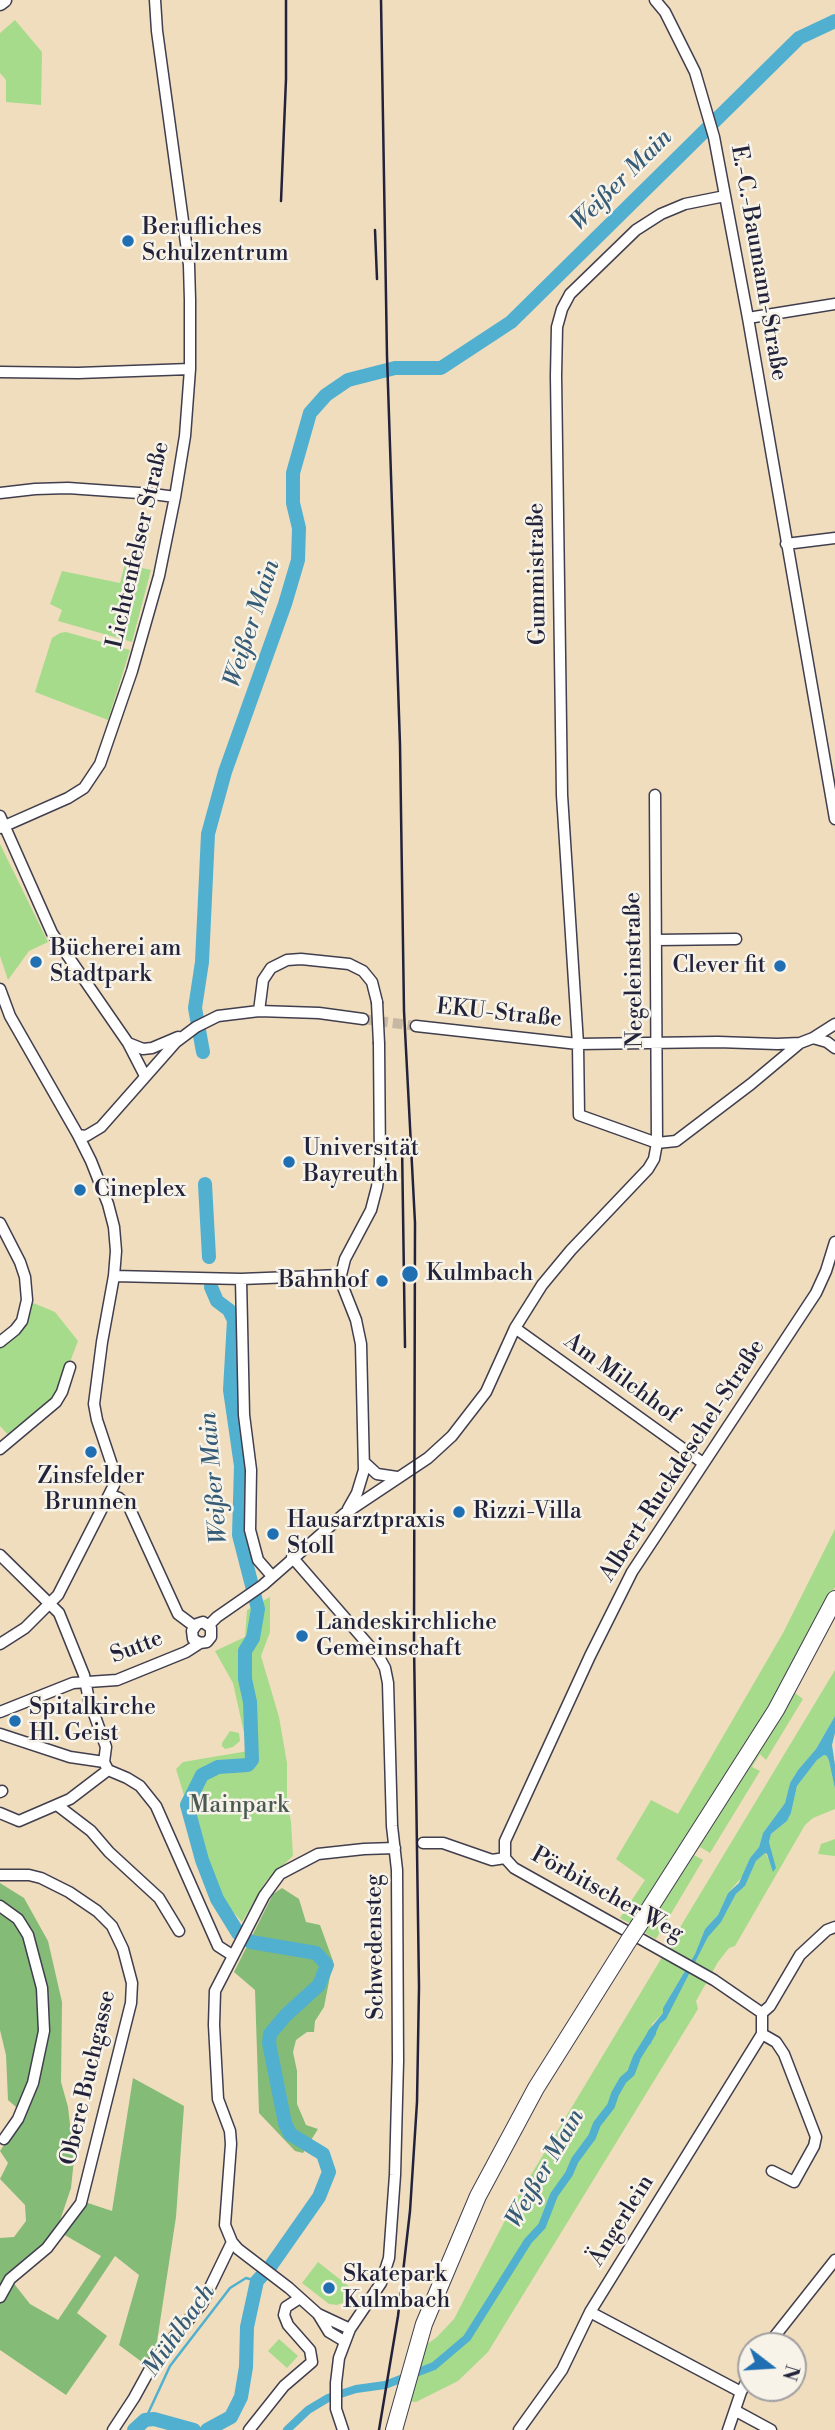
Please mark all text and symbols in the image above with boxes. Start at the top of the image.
water label: Weißer Main [565,124,679,238]
street label: E.-C.-Baumann-Straße [724,143,792,383]
place label: Berufliches Schulzentrum [142,214,289,268]
marker: Berufliches Schulzentrum [120,233,136,249]
street label: Lichtenfelser Straße [102,439,176,651]
street label: Gummistraße [523,503,553,645]
water label: Weißer Main [219,557,287,691]
street label: Negeleinstraße [620,892,650,1048]
place label: Bücherei am Stadtpark [50,935,182,989]
place label: Clever fit [673,952,766,980]
marker: Bücherei am Stadtpark [28,954,44,970]
marker: Clever fit [772,958,788,974]
street label: EKU-Straße [435,994,563,1034]
place label: Universität Bayreuth [303,1135,419,1189]
marker: Universität Bayreuth [281,1154,297,1170]
place label: Cineplex [94,1176,186,1204]
marker: Cineplex [72,1182,88,1198]
place label: Kulmbach [426,1260,533,1288]
marker: Kulmbach [400,1264,420,1284]
place label: Bahnhof [278,1267,368,1295]
marker: Bahnhof [374,1273,390,1289]
street label: Am Milchhof [558,1328,684,1430]
street label: Albert-Ruckdeschel-Straße [594,1335,772,1587]
water label: Weißer Main [195,1411,235,1545]
marker: Zinsfelder Brunnen [83,1444,99,1460]
place label: Zinsfelder Brunnen [37,1463,145,1517]
place label: Rizzi-Villa [473,1498,582,1526]
marker: Rizzi-Villa [451,1504,467,1520]
place label: Hausarztpraxis Stoll [287,1507,445,1561]
marker: Hausarztpraxis Stoll [265,1526,281,1542]
place label: Landeskirchliche Gemeinschaft [316,1609,497,1663]
street label: Sutte [107,1625,167,1671]
marker: Landeskirchliche Gemeinschaft [294,1628,310,1644]
place label: Spitalkirche Hl. Geist [29,1694,156,1748]
marker: Spitalkirche Hl. Geist [7,1713,23,1729]
park label: Mainpark [189,1792,289,1820]
street label: Pörbitscher Weg [526,1842,688,1948]
street label: Schwedensteg [361,1874,391,2020]
street label: Obere Buchgasse [55,1988,123,2168]
water label: Weißer Main [500,2104,592,2234]
street label: Ängerlein [583,2170,661,2272]
place label: Skatepark Kulmbach [343,2261,450,2315]
water label: Mühlbach [138,2279,222,2383]
marker: Skatepark Kulmbach [321,2280,337,2296]
north arrow [737,2332,807,2402]
text: N [776,2362,804,2383]

